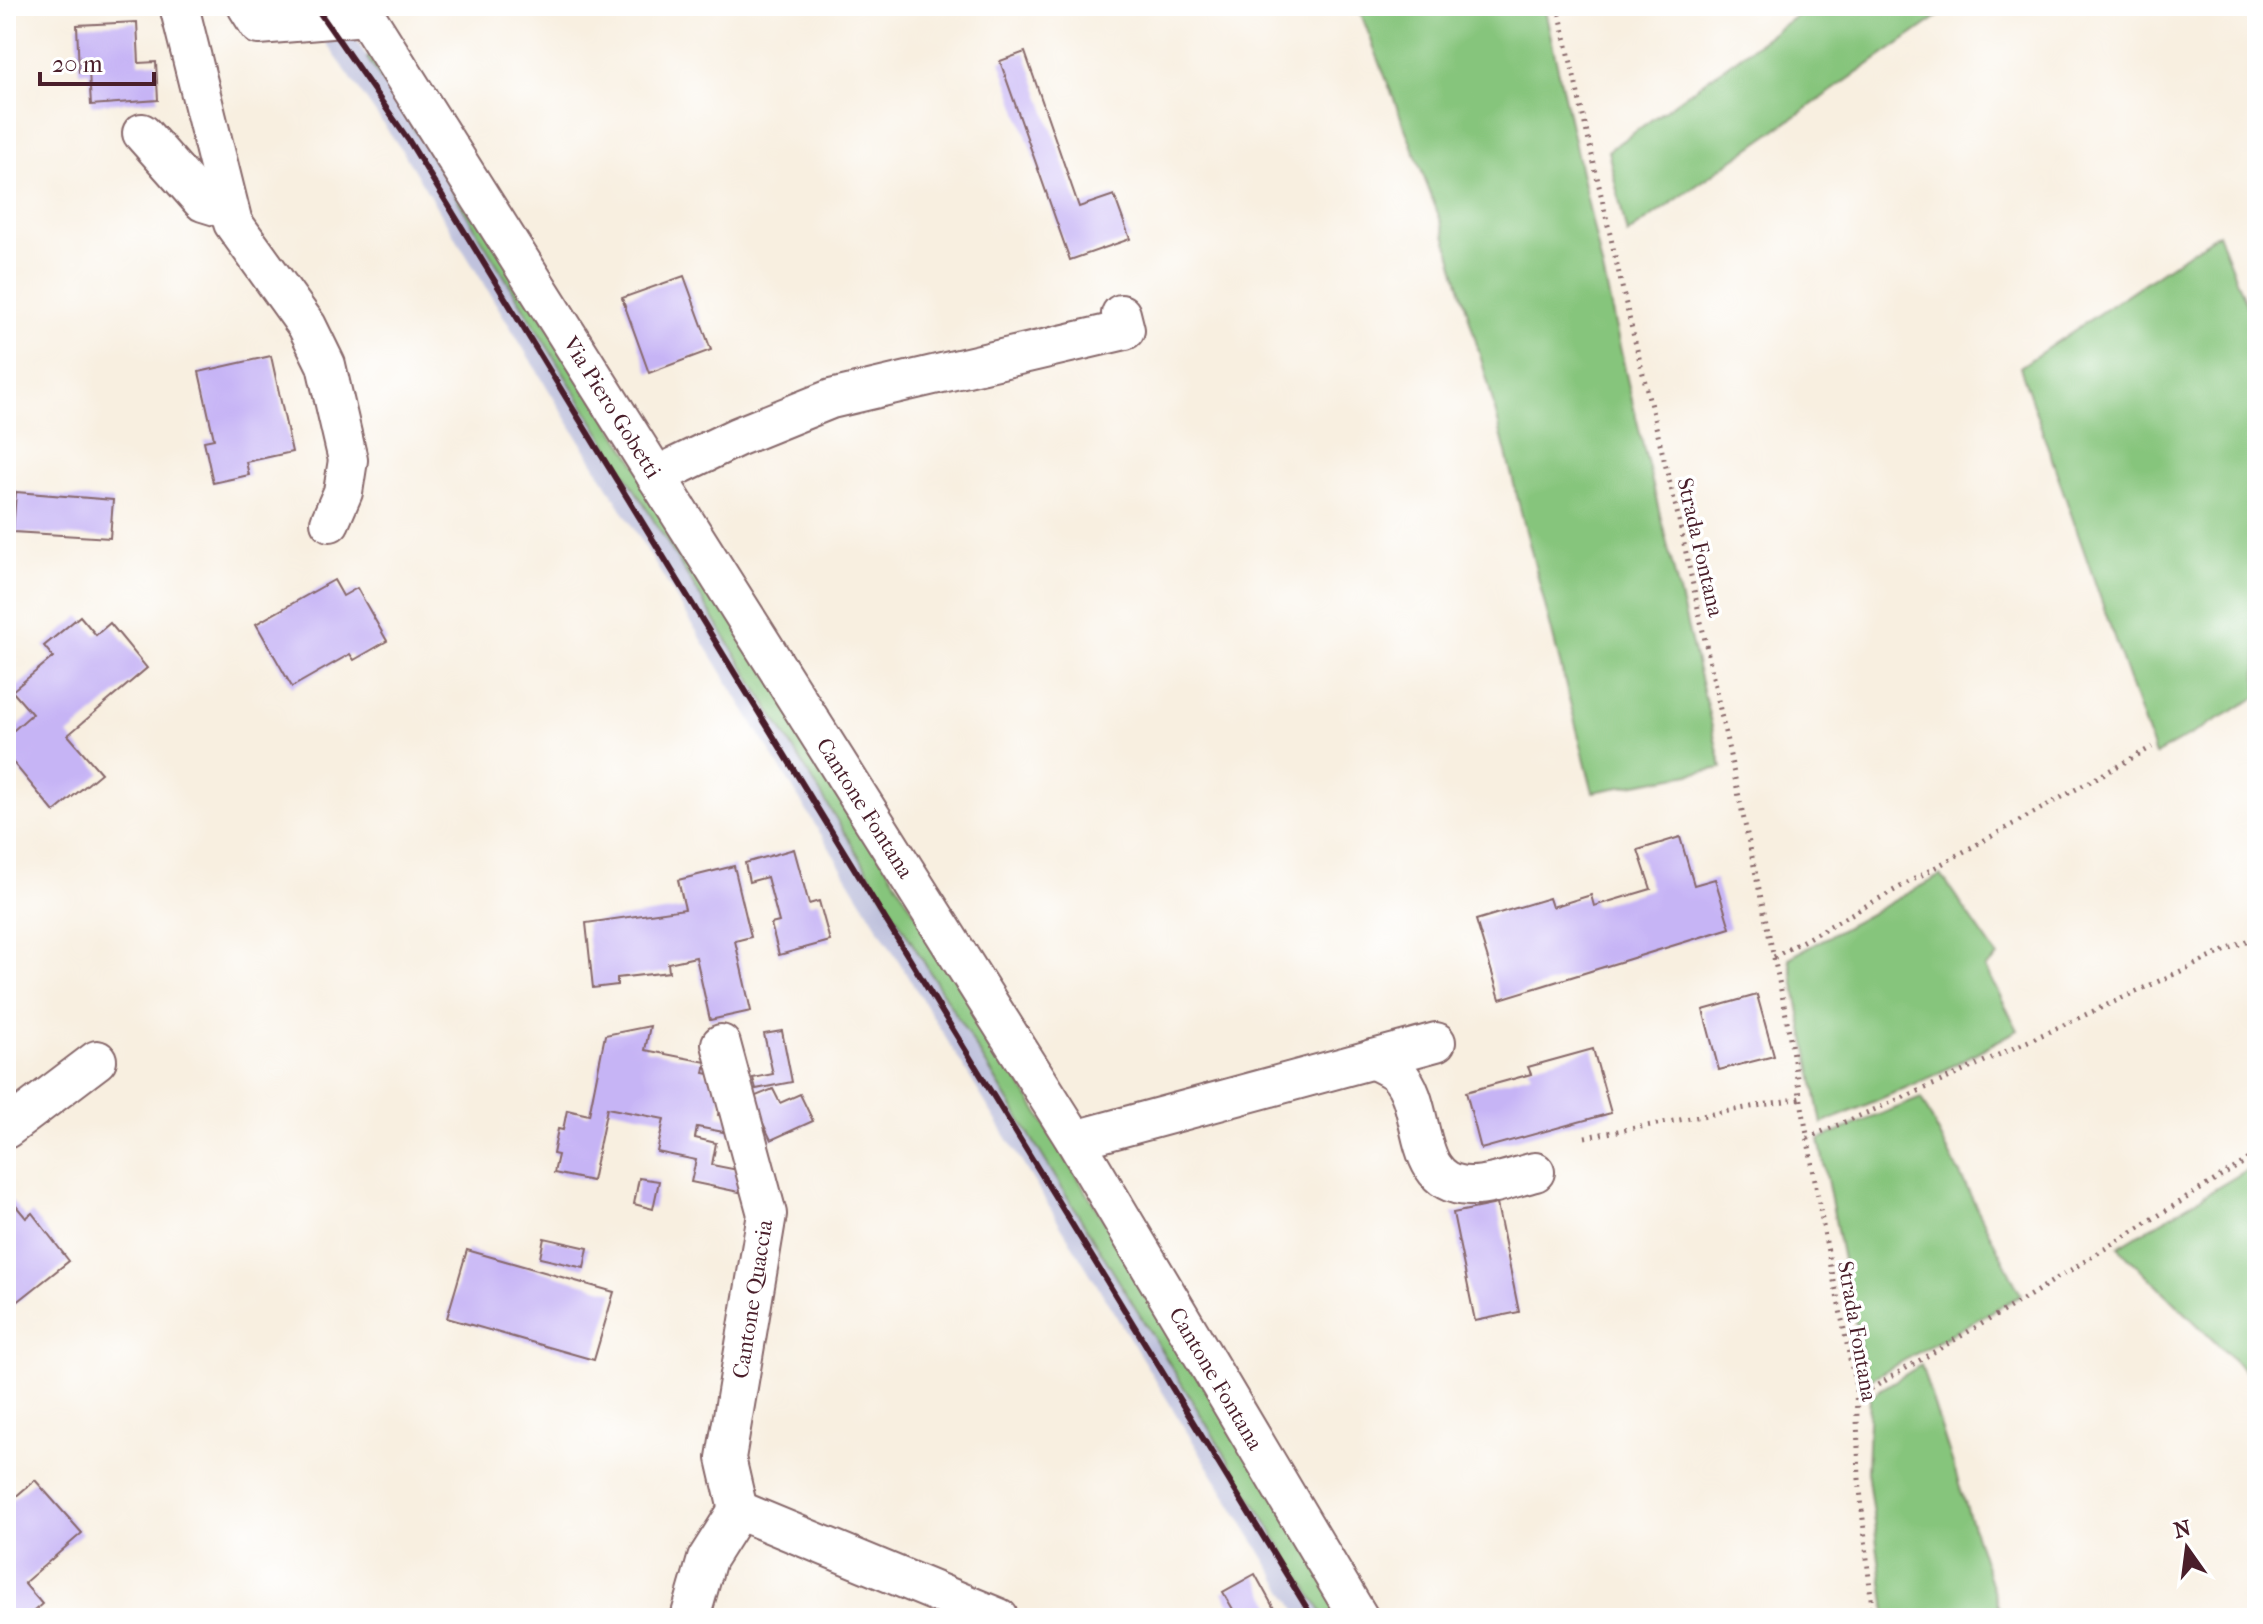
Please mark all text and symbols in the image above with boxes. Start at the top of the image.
scale bar [40,36,154,86]
text: 20 m [52,50,103,78]
street label: Via Piero Gobetti [557,331,666,484]
street label: Strada Fontana [1671,475,1729,620]
street label: Cantone Fontana [811,733,919,884]
street label: Cantone Quaccia [728,1217,779,1380]
street label: Strada Fontana [1832,1259,1882,1404]
street label: Cantone Fontana [1163,1303,1268,1455]
north arrow [2147,1508,2227,1588]
text: N [2171,1515,2194,1544]

